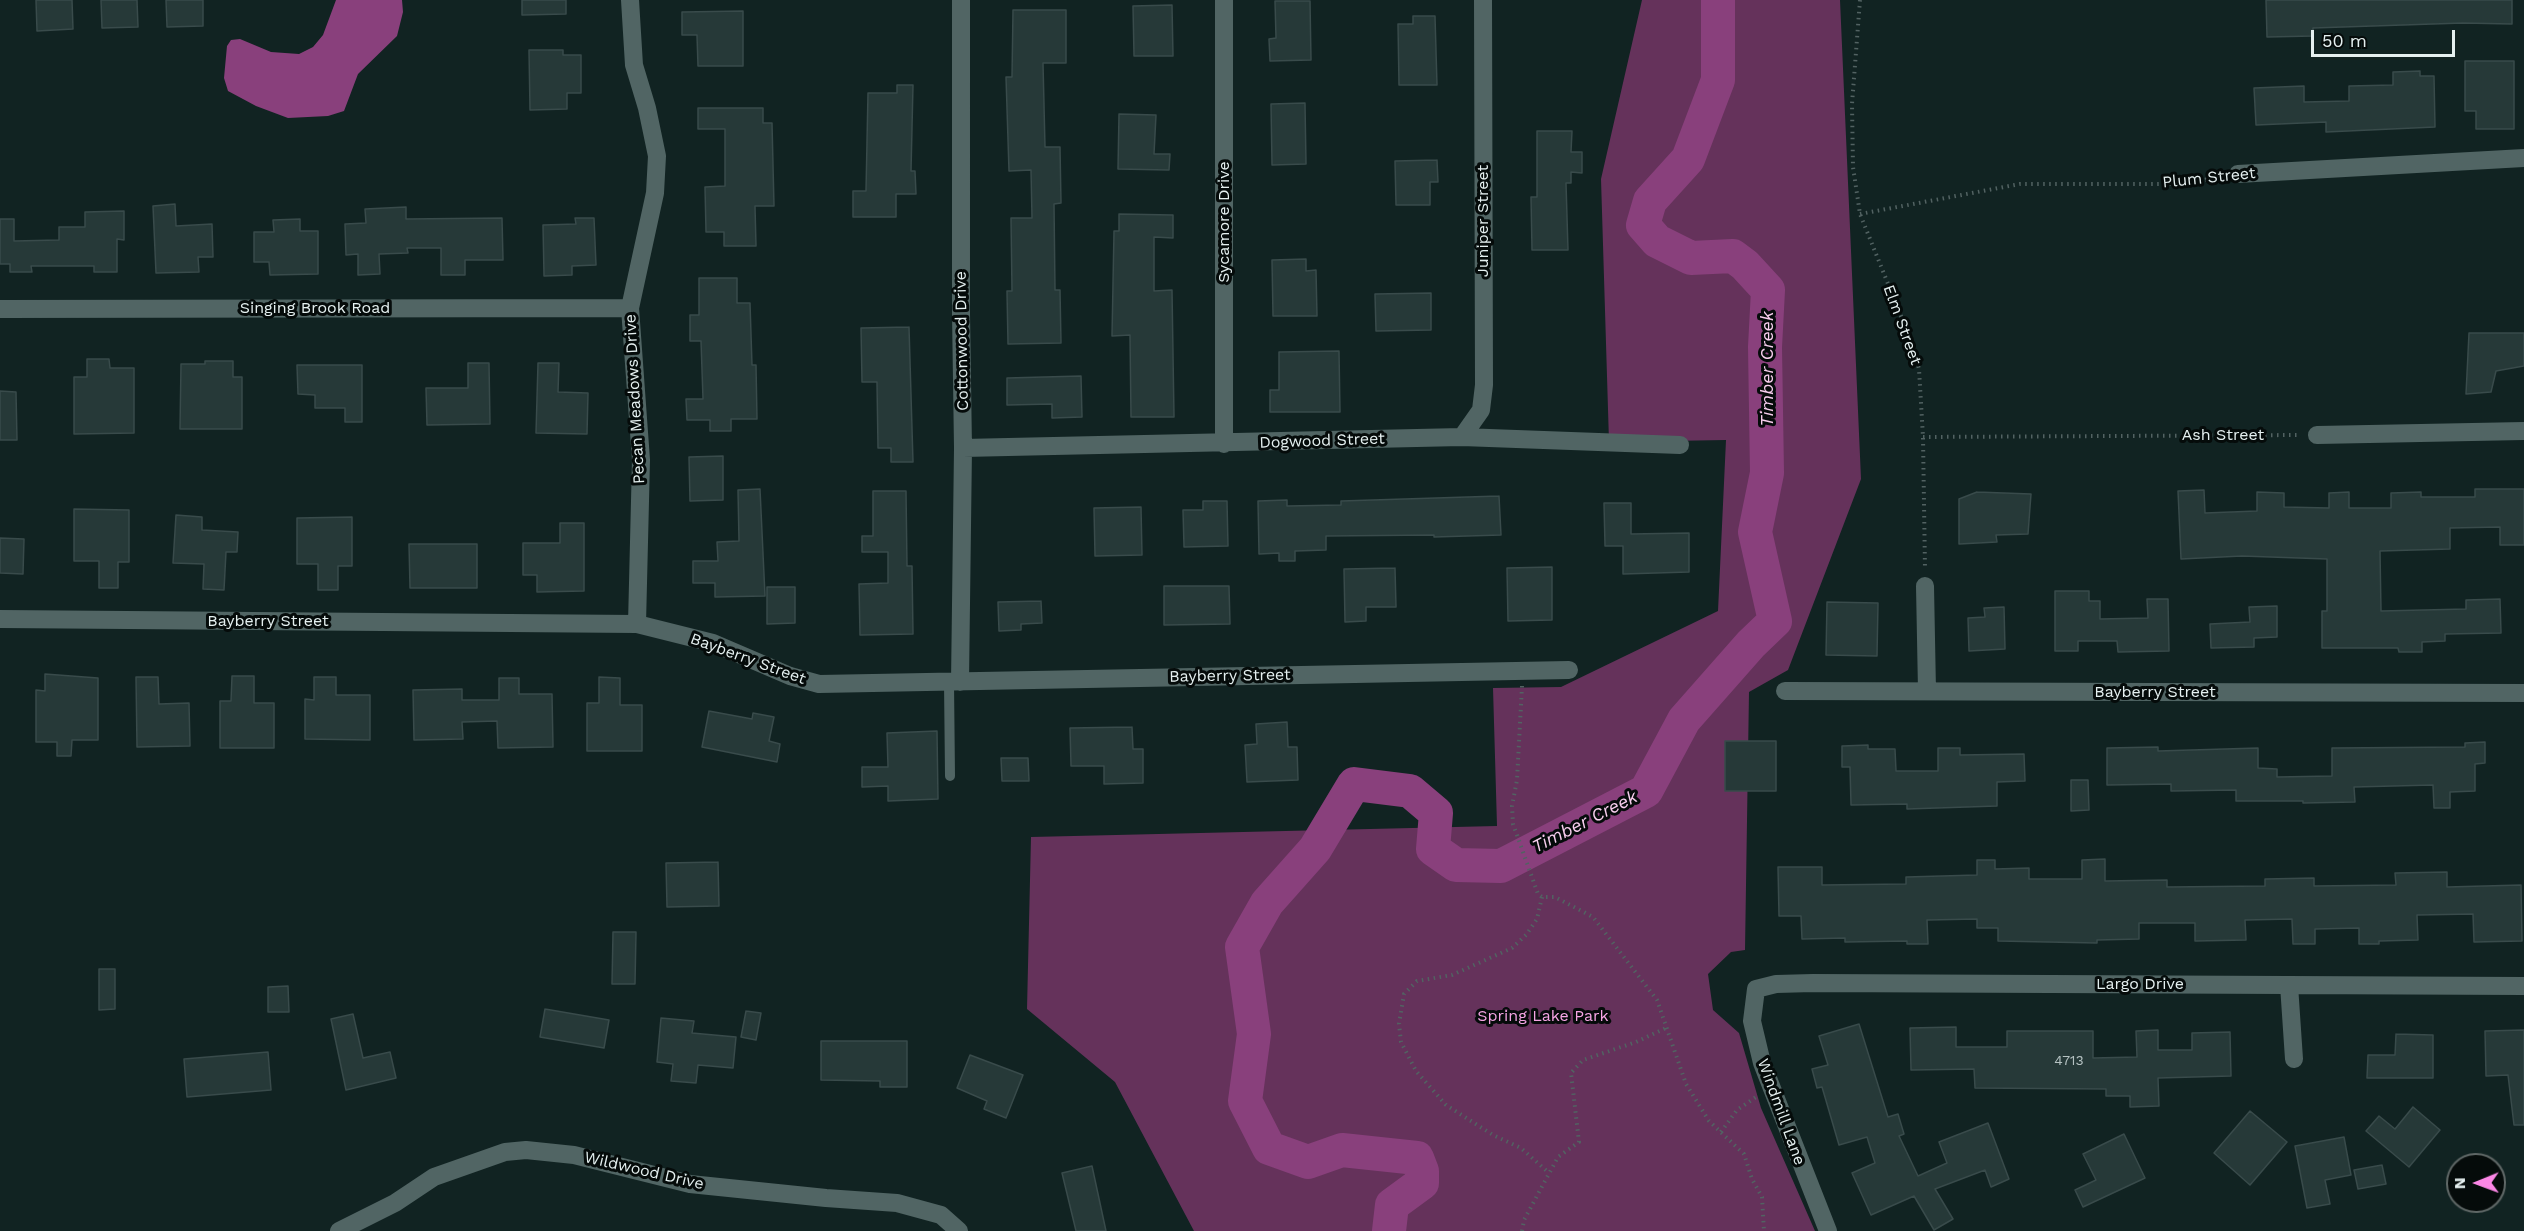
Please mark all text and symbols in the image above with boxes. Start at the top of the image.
scale bar [2314,18,2458,56]
text: 50 m [2322,30,2367,51]
street label: Sycamore Drive [1214,161,1234,283]
street label: Plum Street [2162,164,2256,192]
street label: Juniper Street [1473,165,1493,277]
street label: Cottonwood Drive [951,271,973,411]
street label: Elm Street [1879,282,1925,368]
street label: Singing Brook Road [240,298,390,318]
water label: Timber Creek [1757,311,1779,427]
street label: Pecan Meadows Drive [621,313,649,485]
street label: Ash Street [2182,425,2264,445]
street label: Dogwood Street [1259,429,1385,453]
street label: Bayberry Street [207,611,329,631]
street label: Bayberry Street [688,629,808,689]
street label: Bayberry Street [1169,665,1291,687]
street label: Bayberry Street [2094,682,2216,702]
water label: Timber Creek [1529,786,1641,858]
street label: Largo Drive [2096,974,2184,994]
park label: Spring Lake Park [1477,1006,1609,1026]
house number: 4713 [2054,1053,2084,1069]
street label: Windmill Lane [1753,1056,1809,1168]
street label: Wildwood Drive [582,1148,706,1194]
north arrow [2446,1153,2506,1213]
text: N [2450,1177,2469,1189]

